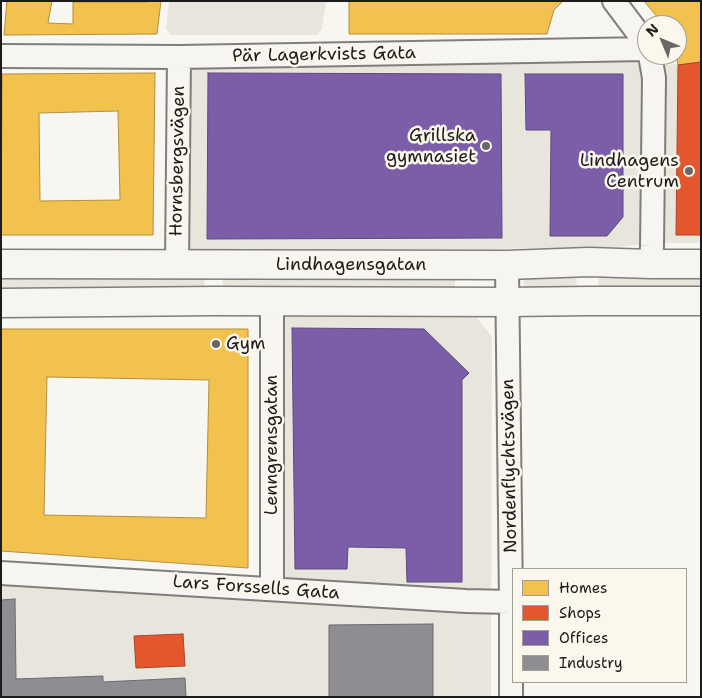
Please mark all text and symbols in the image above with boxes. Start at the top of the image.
north arrow [637,15,687,65]
text: N [642,20,662,40]
street label: Pär Lagerkvists Gata [232,43,416,67]
street label: Hornsbergsvägen [166,85,190,237]
place label: Grillska gymnasiet [386,125,476,168]
marker: Grillska gymnasiet [480,140,492,152]
place label: Lindhagens Centrum [580,150,679,192]
marker: Lindhagens Centrum [683,165,695,177]
street label: Lindhagensgatan [276,254,426,276]
place label: Gym [226,333,265,355]
marker: Gym [210,338,222,350]
street label: Lenngrensgatan [261,375,283,515]
street label: Nordenflychtsvägen [498,379,522,553]
legend [512,568,687,683]
street label: Lars Forssells Gata [172,571,340,605]
text: Homes [559,578,607,598]
text: Shops [559,603,601,623]
text: Offices [559,628,608,648]
text: Industry [559,653,623,673]

